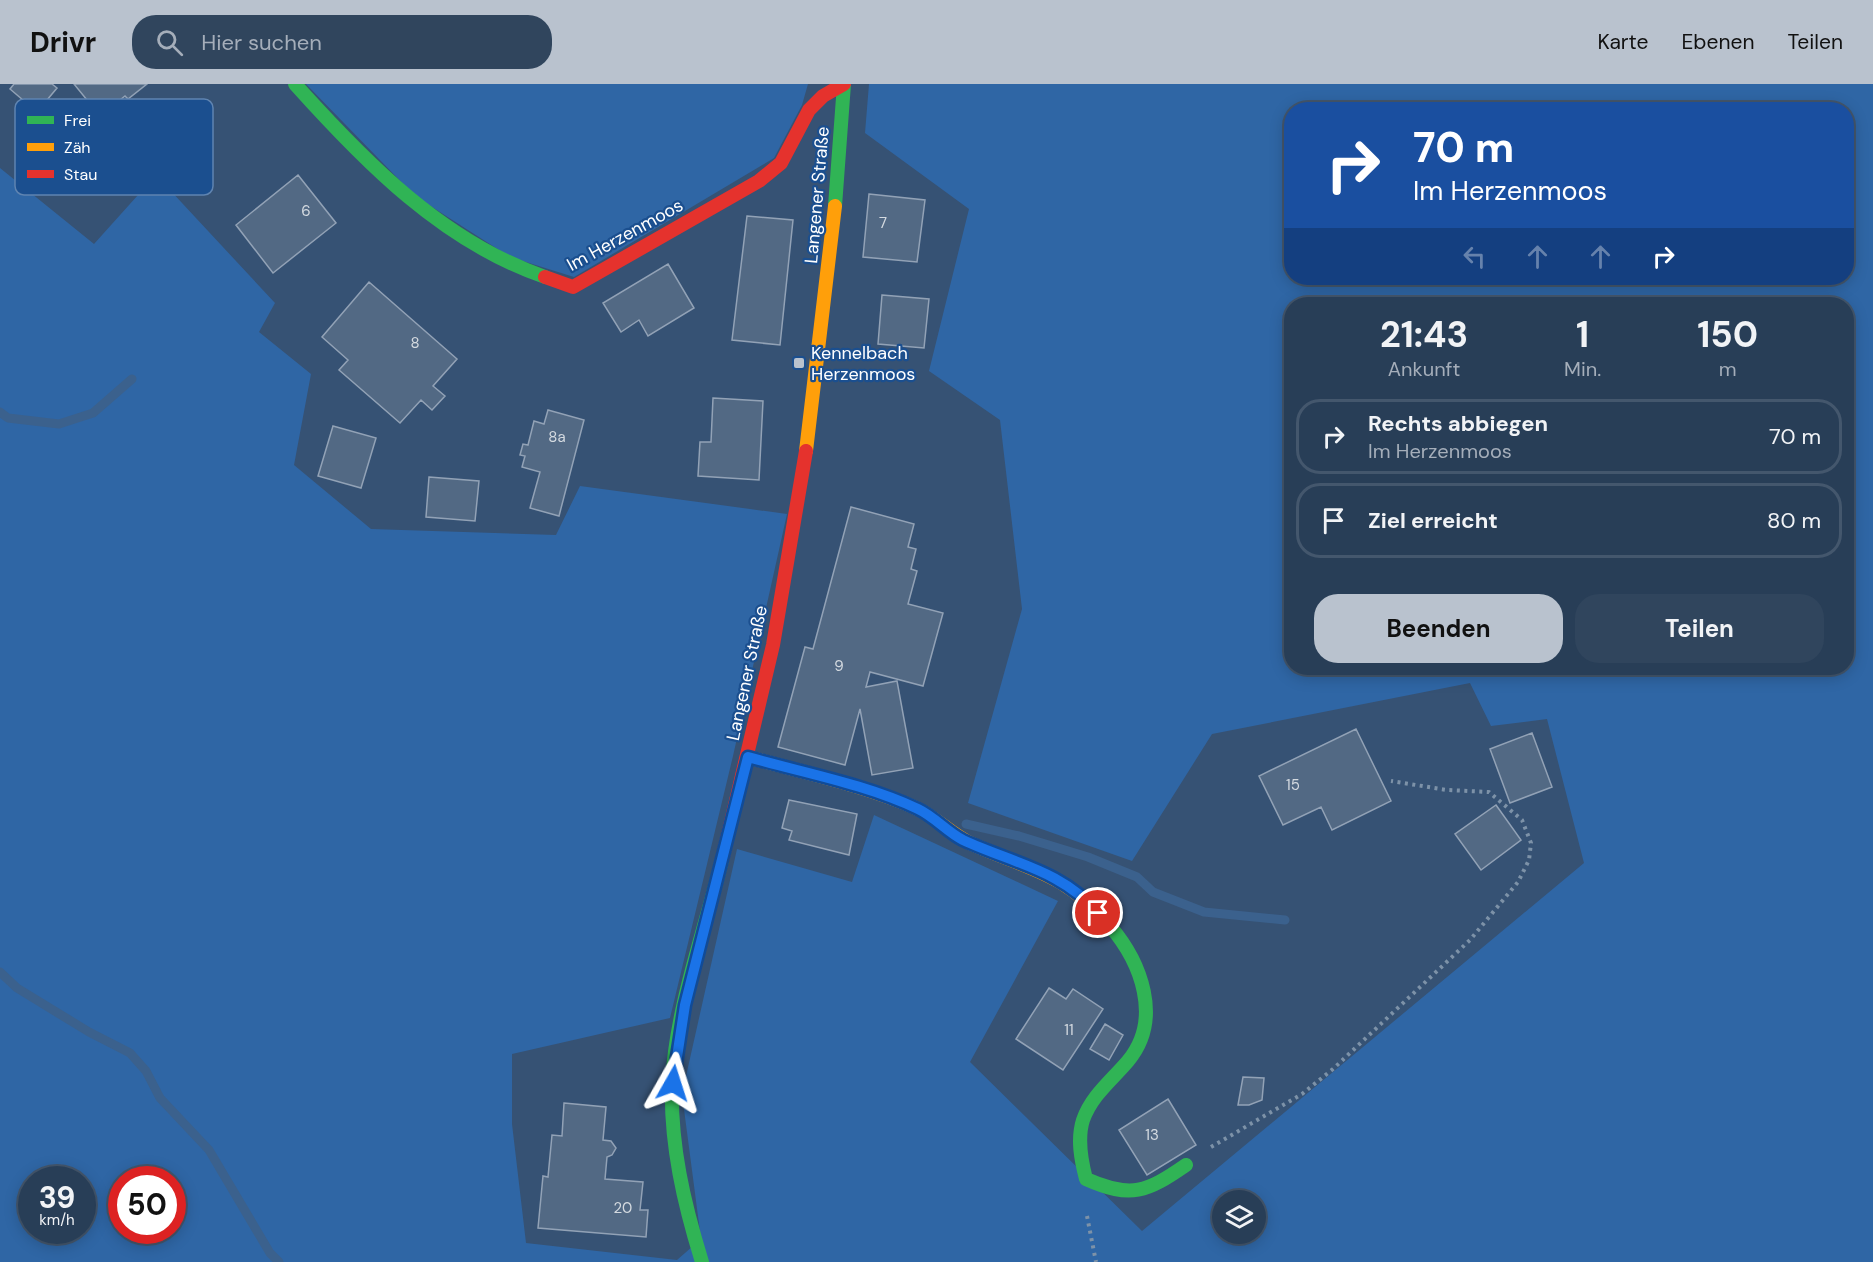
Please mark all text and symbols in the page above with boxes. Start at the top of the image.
search box [132,15,552,69]
text: Drivr [30,24,96,61]
icon: search [153,26,186,59]
text: Hier suchen [201,28,322,57]
text: Karte [1598,28,1648,56]
text: Ebenen [1681,28,1754,56]
text: Teilen [1787,28,1843,56]
legend [15,99,213,195]
text: Frei [64,110,91,131]
text: 70 m [1413,120,1514,175]
street label: Langener Straße [799,126,835,264]
icon: right [1314,126,1392,204]
text: Zäh [64,137,91,158]
text: Stau [64,164,97,185]
text: Im Herzenmoos [1413,173,1607,208]
street label: Im Herzenmoos [563,193,687,277]
house number: 6 [301,201,311,221]
house number: 7 [879,213,887,233]
icon: left [1458,240,1491,273]
icon: ahead [1521,240,1554,273]
icon: ahead [1584,240,1617,273]
icon: right [1647,240,1680,273]
text: 21:43 [1380,311,1468,358]
text: 1 [1576,311,1589,358]
text: 150 [1697,311,1758,358]
house number: 8 [410,333,420,353]
place label: Kennelbach Herzenmoos [811,341,915,386]
marker: Kennelbach Herzenmoos [792,356,806,370]
text: Ankunft [1388,356,1460,382]
text: Min. [1564,356,1601,382]
text: m [1719,356,1736,382]
text: Rechts abbiegen [1368,409,1548,438]
icon: right [1317,420,1350,453]
text: 70 m [1769,422,1821,451]
house number: 8a [548,427,566,447]
text: Im Herzenmoos [1368,438,1512,464]
icon: arrive [1317,504,1350,537]
text: Ziel erreicht [1368,506,1498,535]
text: 80 m [1767,506,1821,535]
button: Beenden [1314,594,1563,663]
button: Teilen [1575,594,1824,663]
street label: Langener Straße [721,603,773,743]
house number: 9 [834,656,844,676]
house number: 15 [1286,775,1300,795]
pin [1072,887,1123,938]
icon: arrive [1081,896,1114,929]
house number: 11 [1064,1020,1074,1040]
position arrow [641,1051,705,1115]
house number: 13 [1145,1125,1159,1145]
speed limit sign: 50 [108,1166,186,1244]
text: 39 [39,1178,75,1217]
map controls [1212,1190,1266,1244]
button: layers [1212,1190,1266,1244]
house number: 20 [614,1198,632,1218]
text: km/h [39,1210,75,1230]

